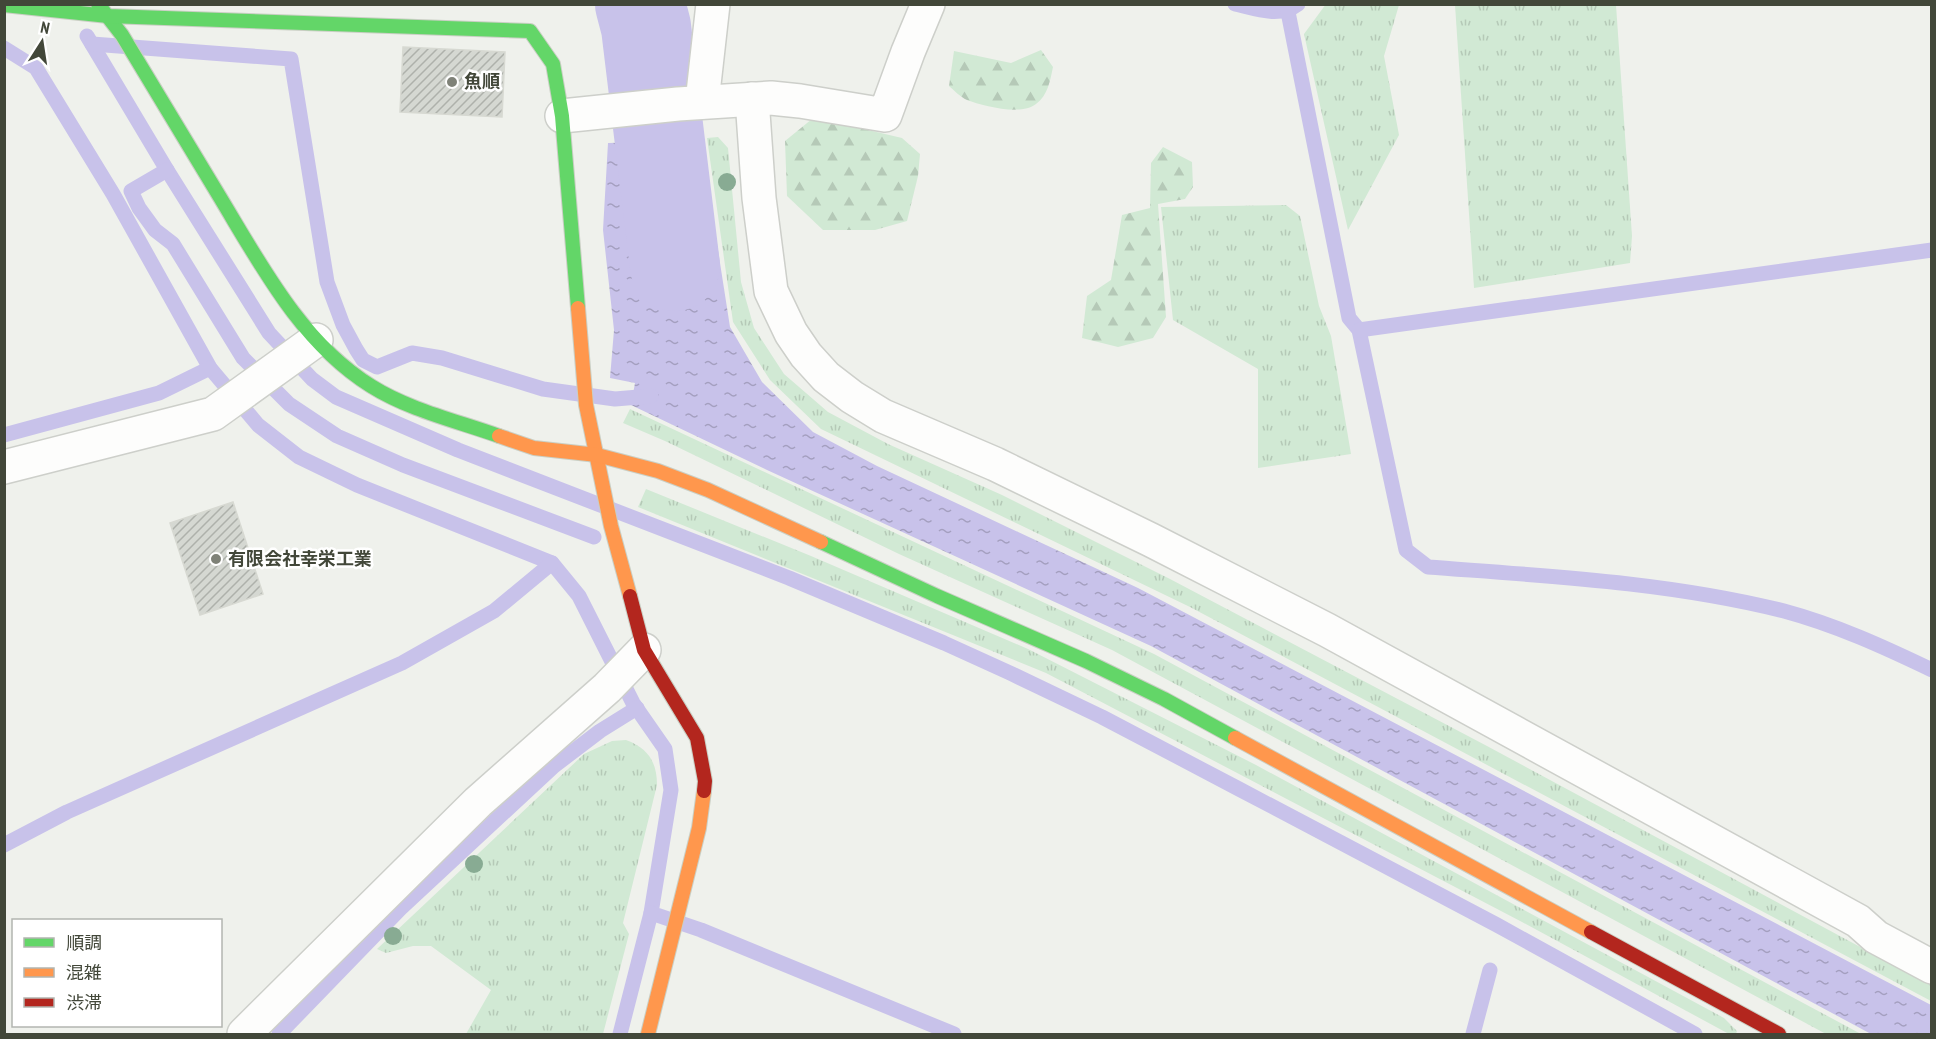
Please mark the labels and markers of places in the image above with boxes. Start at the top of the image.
place label: 魚順 [464,70,500,93]
marker: 魚順 [445,75,459,89]
place label: 有限会社幸栄工業 [228,547,372,570]
marker: 有限会社幸栄工業 [209,552,223,566]

